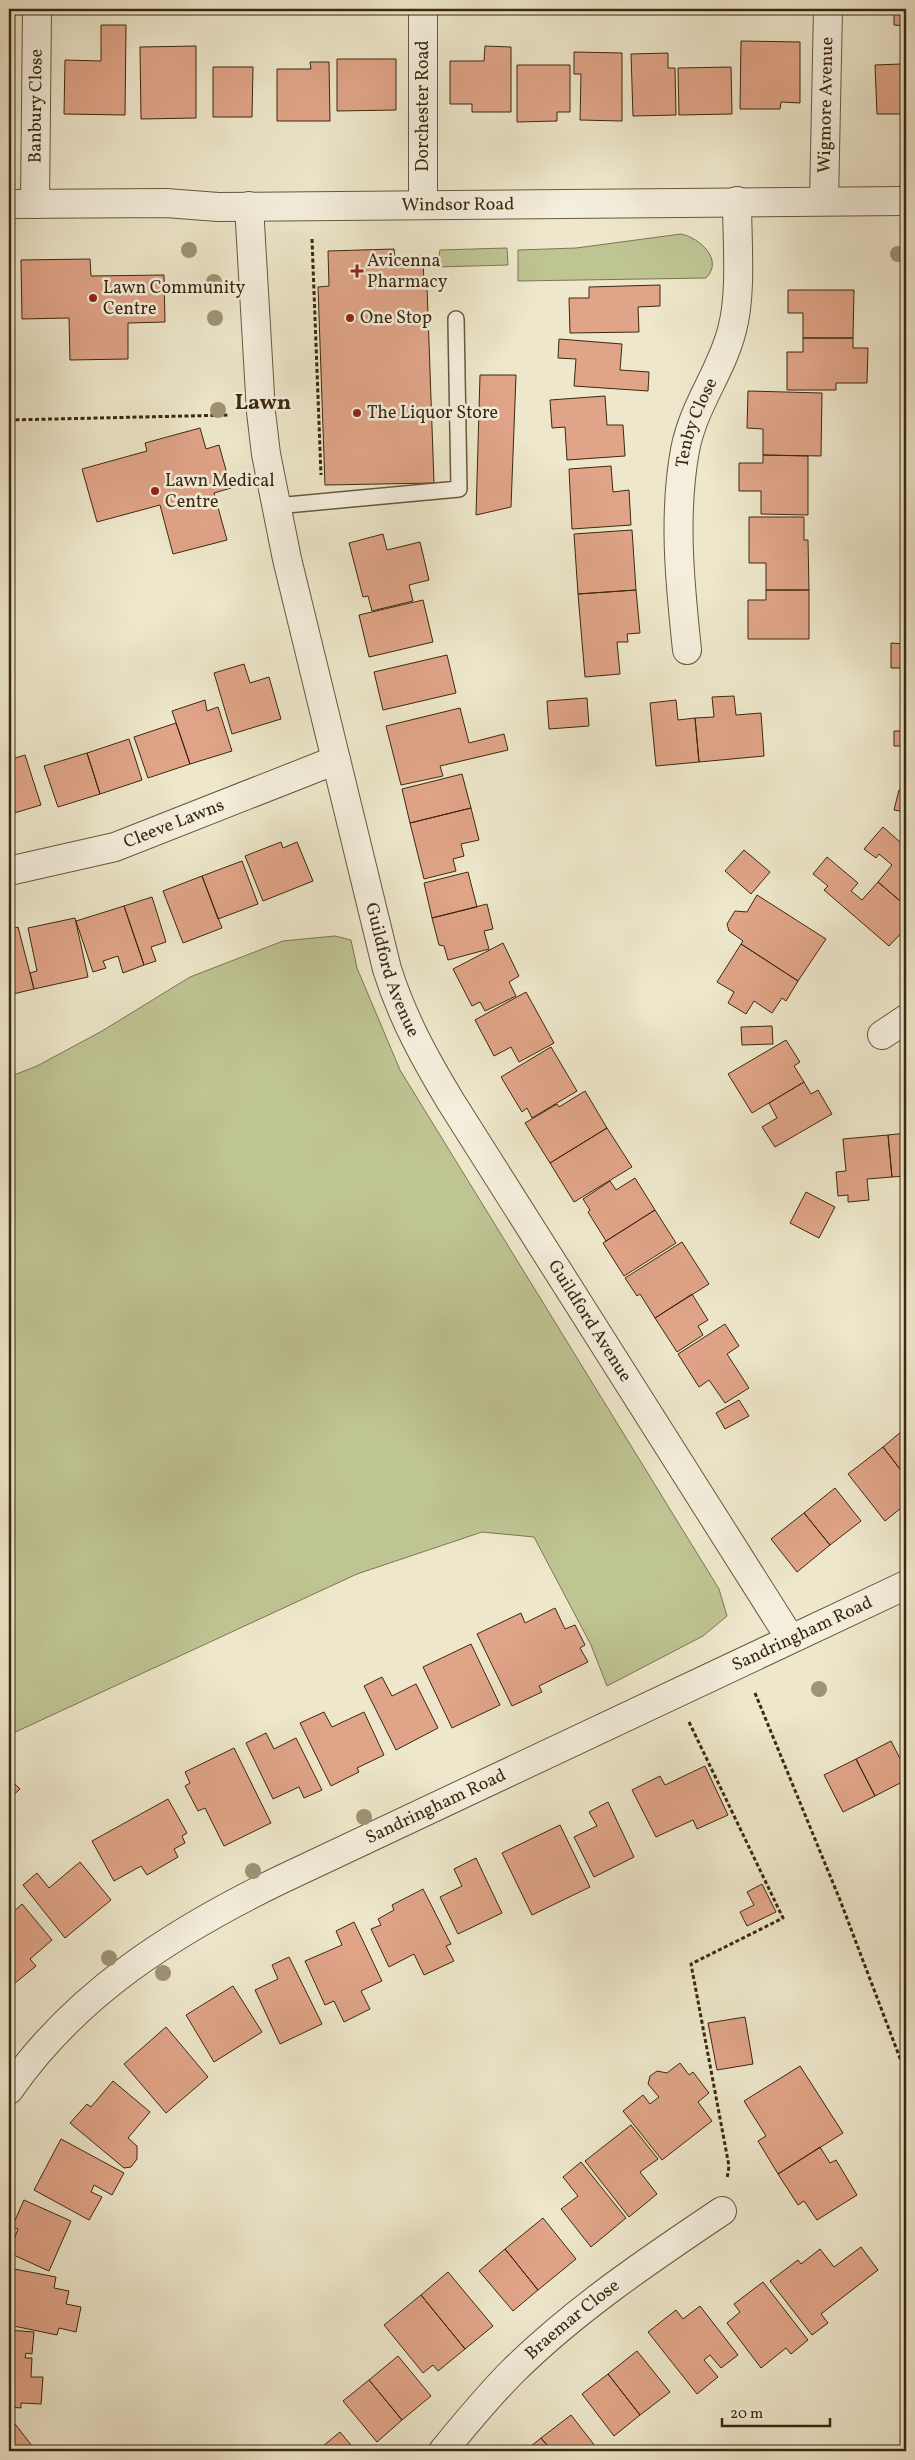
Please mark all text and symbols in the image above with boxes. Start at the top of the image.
street label: Wigmore Avenue [812,37,840,173]
street label: Dorchester Road [411,40,436,172]
street label: Banbury Close [23,49,49,163]
street label: Windsor Road [401,192,514,218]
place label: Avicenna Pharmacy [367,249,448,295]
marker: Avicenna Pharmacy [351,265,363,277]
place label: Lawn Community Centre [103,276,246,322]
marker: Lawn Community Centre [87,292,99,304]
place label: One Stop [360,306,432,331]
marker: One Stop [344,312,356,324]
street label: Tenby Close [670,374,724,469]
district label: Lawn [235,388,291,419]
place label: The Liquor Store [367,401,498,426]
marker: The Liquor Store [351,407,363,419]
place label: Lawn Medical Centre [165,469,275,515]
marker: Lawn Medical Centre [149,485,161,497]
street label: Cleeve Lawns [120,793,228,855]
street label: Guildford Avenue [359,900,425,1041]
street label: Guildford Avenue [542,1255,638,1387]
street label: Sandringham Road [728,1590,877,1678]
street label: Sandringham Road [361,1763,510,1850]
street label: Braemar Close [520,2273,625,2366]
scale bar [722,2395,830,2427]
text: 20 m [730,2404,763,2425]

